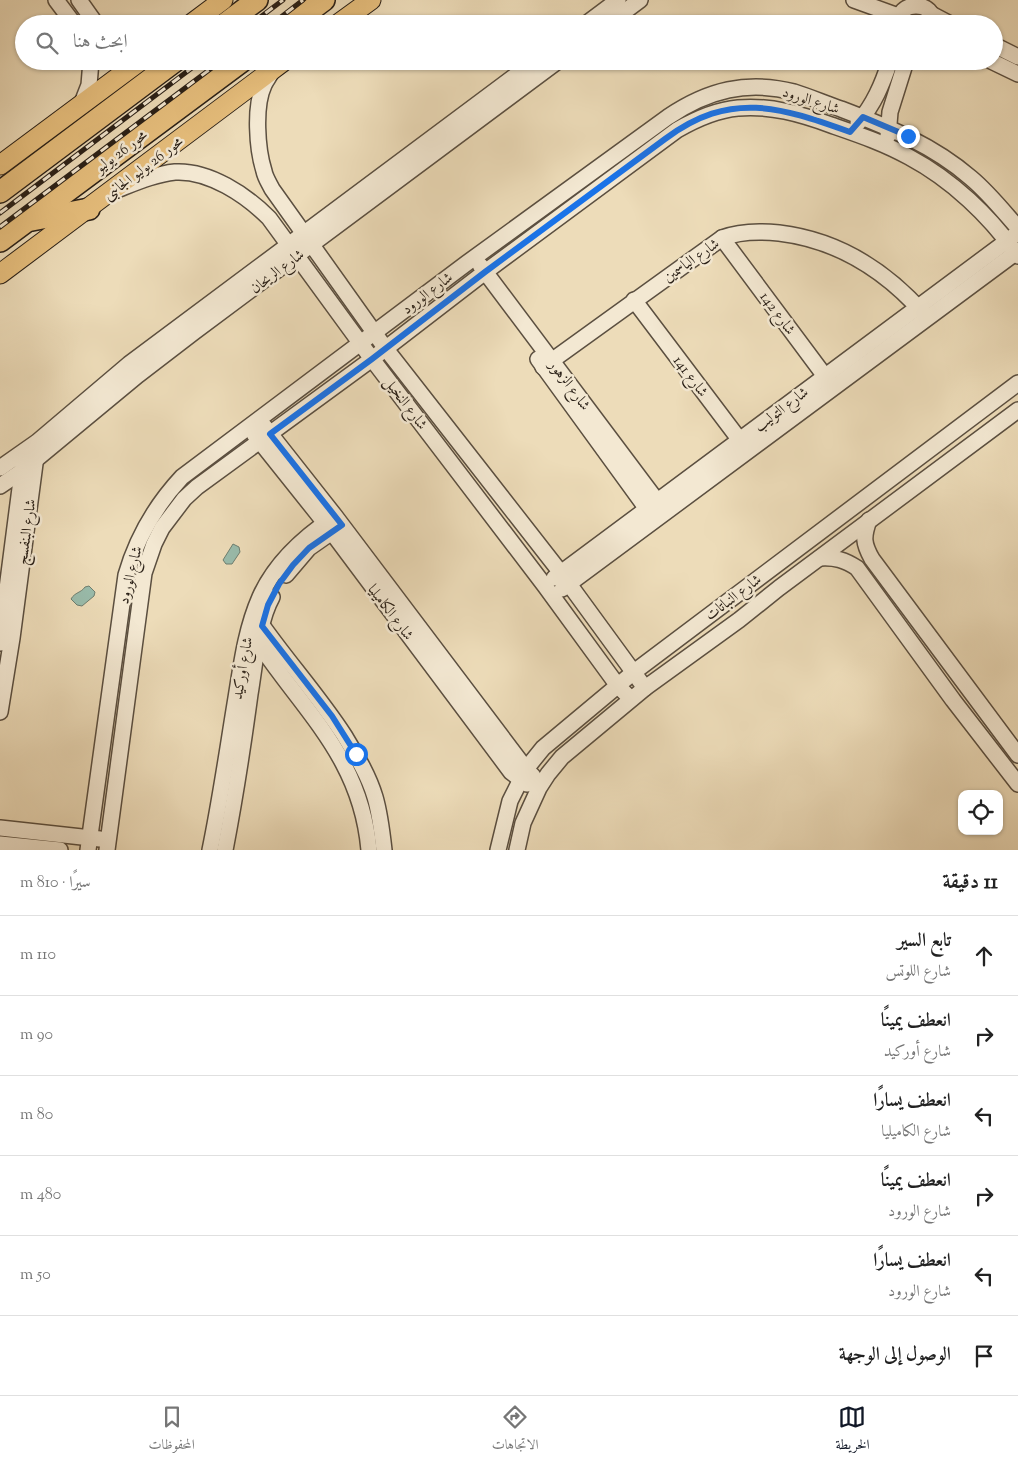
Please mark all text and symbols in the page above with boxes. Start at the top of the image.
search box [15,15,1003,70]
icon: search [33,29,61,57]
text: ابحث هنا [73,29,128,56]
street label: شارع الورود [779,82,842,121]
route end [897,125,920,148]
street label: محور 26 يوليو [90,126,152,180]
street label: محور 26 يوليو الجانبى [100,132,188,206]
street label: شارع الياسمين [660,234,725,289]
street label: شارع الريحان [246,245,310,300]
street label: شارع الورود [398,268,458,321]
street label: شارع 142 [753,288,800,340]
street label: شارع 141 [666,352,712,403]
street label: شارع الزهور [541,355,595,416]
street label: شارع النخيل [377,373,432,435]
street label: شارع التوليب [750,383,814,438]
street label: شارع البنفسج [12,498,44,567]
street label: شارع الورود [114,544,150,607]
street label: شارع النباتات [701,570,767,627]
street label: شارع الكاميليا [361,580,418,646]
street label: شارع أوركيد [226,635,260,701]
route start [345,743,368,766]
map controls [958,790,1003,835]
button: locate [958,790,1003,835]
text: 11 دقيقة [943,868,998,898]
text: سيرًا · 810 m [20,872,91,895]
text: تابع السير [897,928,951,955]
icon: ahead [970,942,998,970]
text: 110 m [20,944,56,967]
text: شارع اللوتس [885,961,951,984]
text: انعطف يمينًا [881,1008,951,1035]
icon: right [970,1022,998,1050]
text: 90 m [20,1024,53,1047]
text: شارع أوركيد [884,1041,951,1064]
text: انعطف يسارًا [873,1088,951,1115]
icon: left [970,1102,998,1130]
text: 80 m [20,1104,53,1127]
text: شارع الكاميليا [881,1121,951,1144]
text: انعطف يمينًا [881,1168,951,1195]
icon: right [970,1182,998,1210]
text: 480 m [20,1184,61,1207]
text: شارع الورود [888,1201,951,1224]
text: انعطف يسارًا [873,1248,951,1275]
icon: left [970,1262,998,1290]
text: 50 m [20,1264,51,1287]
text: شارع الورود [888,1281,951,1304]
text: الوصول إلى الوجهة [839,1342,951,1369]
icon: arrive [970,1342,998,1370]
tab: المحفوظات [149,1403,195,1458]
tab: الاتجاهات [492,1403,538,1458]
tab: الخريطة [835,1403,870,1458]

